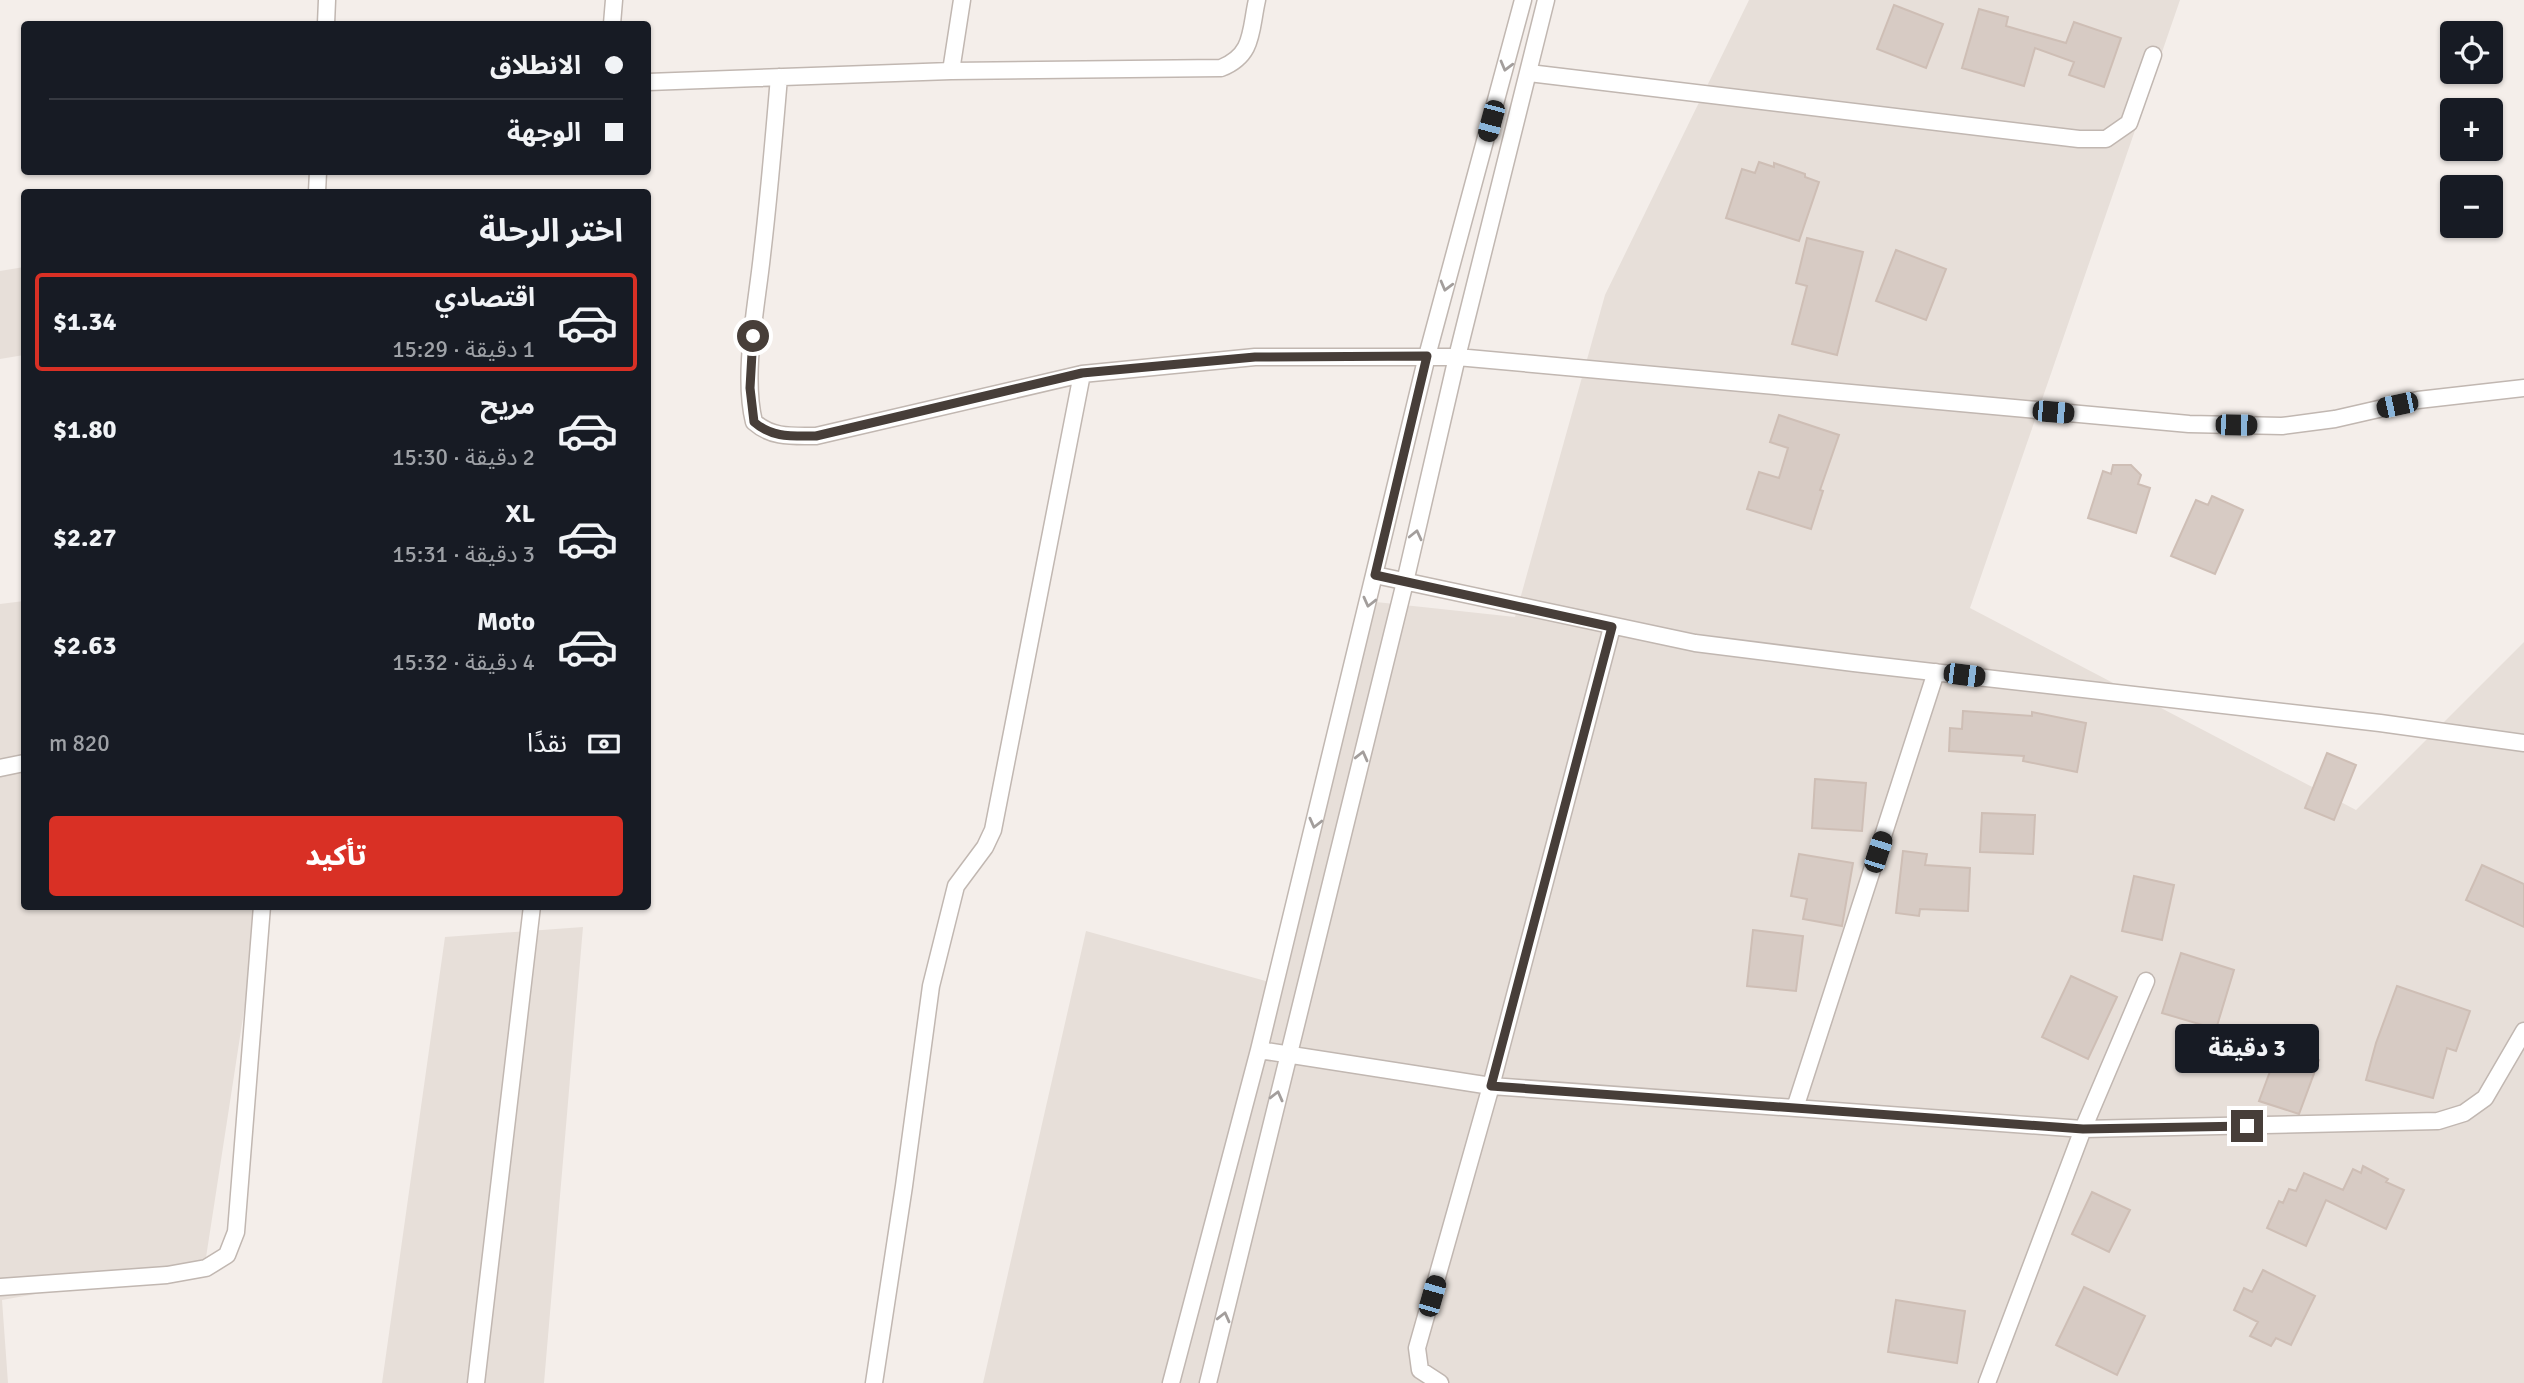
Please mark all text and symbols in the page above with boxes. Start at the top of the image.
map controls [2440,21,2503,238]
button: locate [2440,21,2503,84]
text: الانطلاق [490,50,581,82]
one-way arrow [1500,60,1515,72]
car [1476,98,1507,144]
button: + [2440,98,2503,161]
text: الوجهة [507,117,581,149]
button: − [2440,175,2503,238]
text: اختر الرحلة [479,211,623,250]
one-way arrow [1440,279,1455,291]
text: اقتصادي [435,282,535,314]
icon: car [556,291,619,354]
text: $1.34 [53,306,117,338]
route start [737,320,769,352]
text: 1 دقيقة · 15:29 [392,335,535,364]
text: مريح [480,390,535,422]
car [2375,390,2420,420]
icon: car [556,399,619,462]
car [2032,400,2075,424]
text: $1.80 [53,414,117,446]
car [2215,414,2258,436]
text: 2 دقيقة · 15:30 [392,443,535,472]
text: XL [505,498,535,530]
icon: car [556,507,619,570]
text: $2.27 [53,522,117,554]
one-way arrow [1407,529,1422,541]
text: 3 دقيقة · 15:31 [392,540,535,569]
one-way arrow [1363,596,1377,608]
text: Moto [477,606,535,638]
icon: car [556,615,619,678]
text: $2.63 [53,630,117,662]
text: 4 دقيقة · 15:32 [392,648,535,677]
car [1942,662,1987,688]
icon: cash [585,725,623,763]
text: نقدًا [527,728,567,760]
text: 820 m [49,729,110,758]
one-way arrow [1354,750,1368,762]
button: تأكيد [49,816,623,896]
one-way arrow [1309,817,1323,829]
car [1862,829,1895,875]
callout: 3 دقيقة [2175,1024,2319,1074]
text: 3 دقيقة [2208,1034,2286,1063]
one-way arrow [1269,1090,1284,1102]
route end [2231,1110,2263,1142]
car [1417,1273,1448,1319]
one-way arrow [1216,1311,1230,1323]

